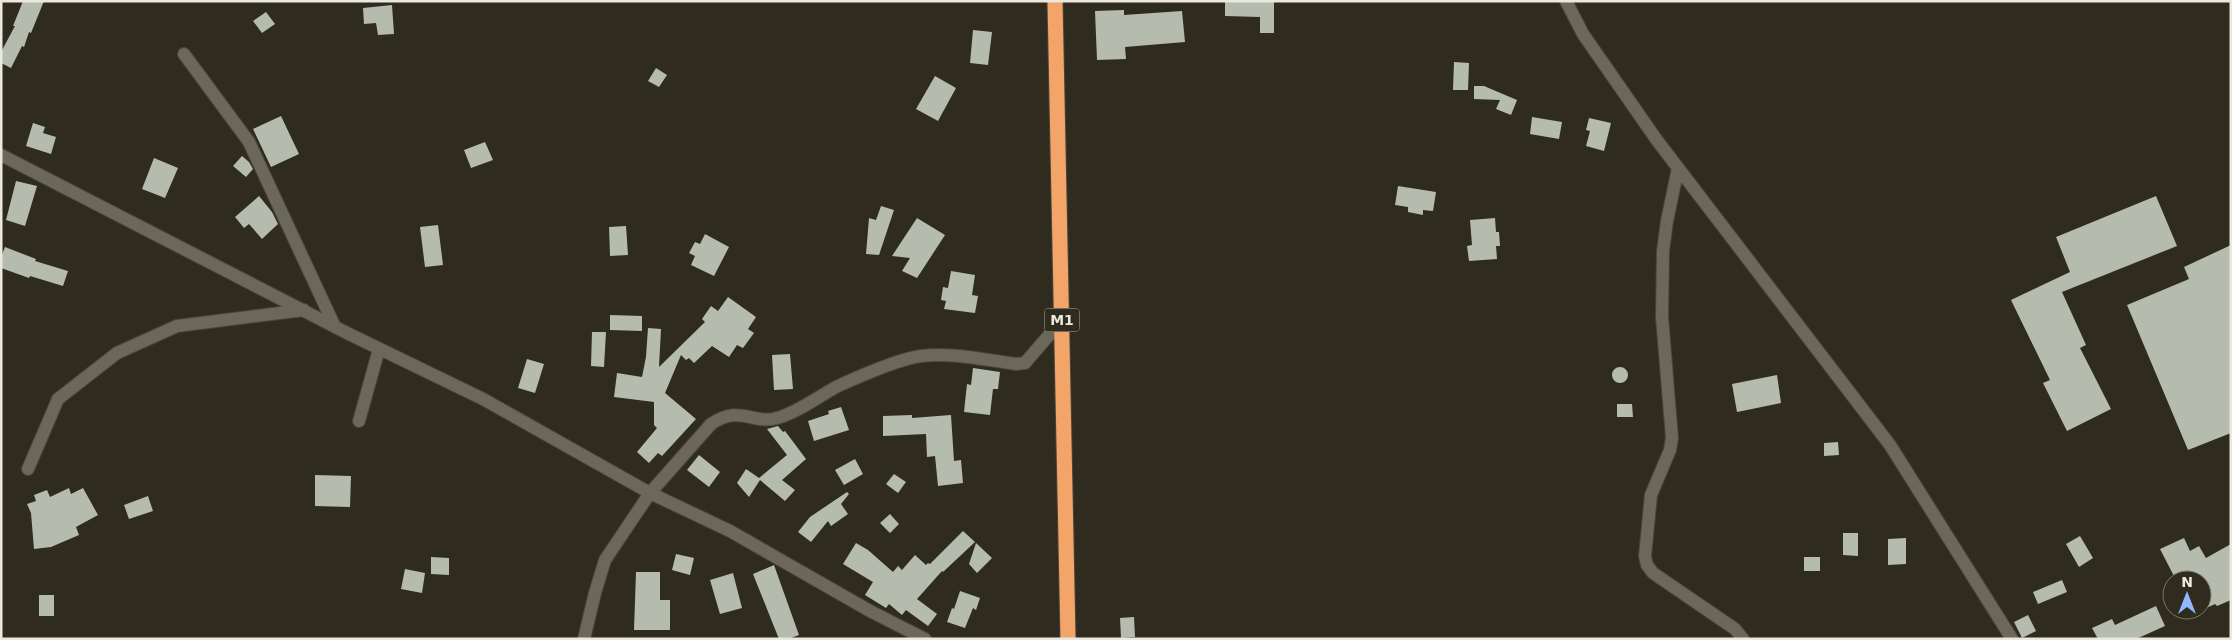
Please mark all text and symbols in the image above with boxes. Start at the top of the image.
road number: M1 [1044,308,1080,332]
north arrow [2162,570,2212,620]
text: N [2181,574,2193,590]

